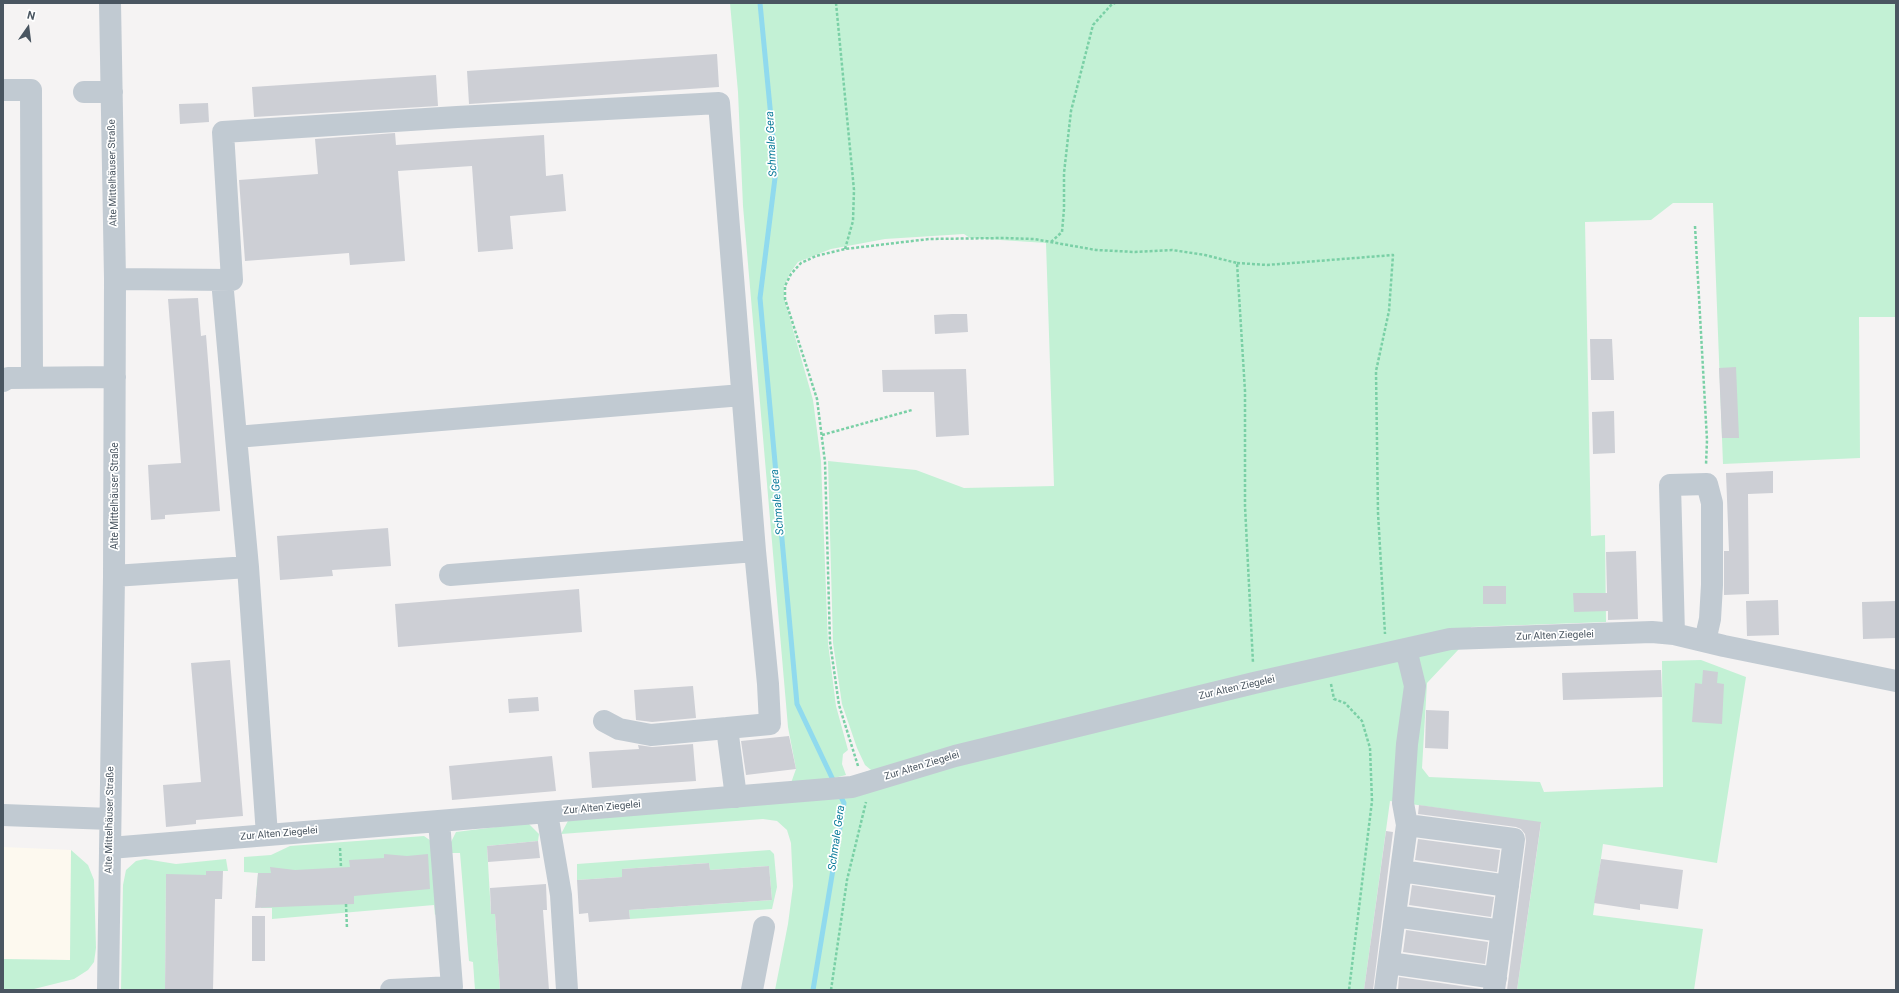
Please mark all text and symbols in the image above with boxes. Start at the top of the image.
north arrow [8,8,48,48]
text: N [26,9,36,23]
water label: Schmale Gera [764,111,780,177]
street label: Alte Mittelhäuser Straße [106,119,120,227]
street label: Alte Mittelhäuser Straße [109,442,121,550]
water label: Schmale Gera [769,469,787,535]
street label: Zur Alten Ziegelei [1516,629,1594,643]
street label: Zur Alten Ziegelei [1198,673,1276,703]
street label: Zur Alten Ziegelei [883,749,961,783]
street label: Alte Mittelhäuser Straße [103,766,117,874]
street label: Zur Alten Ziegelei [563,799,641,817]
water label: Schmale Gera [826,804,848,872]
street label: Zur Alten Ziegelei [240,825,318,843]

